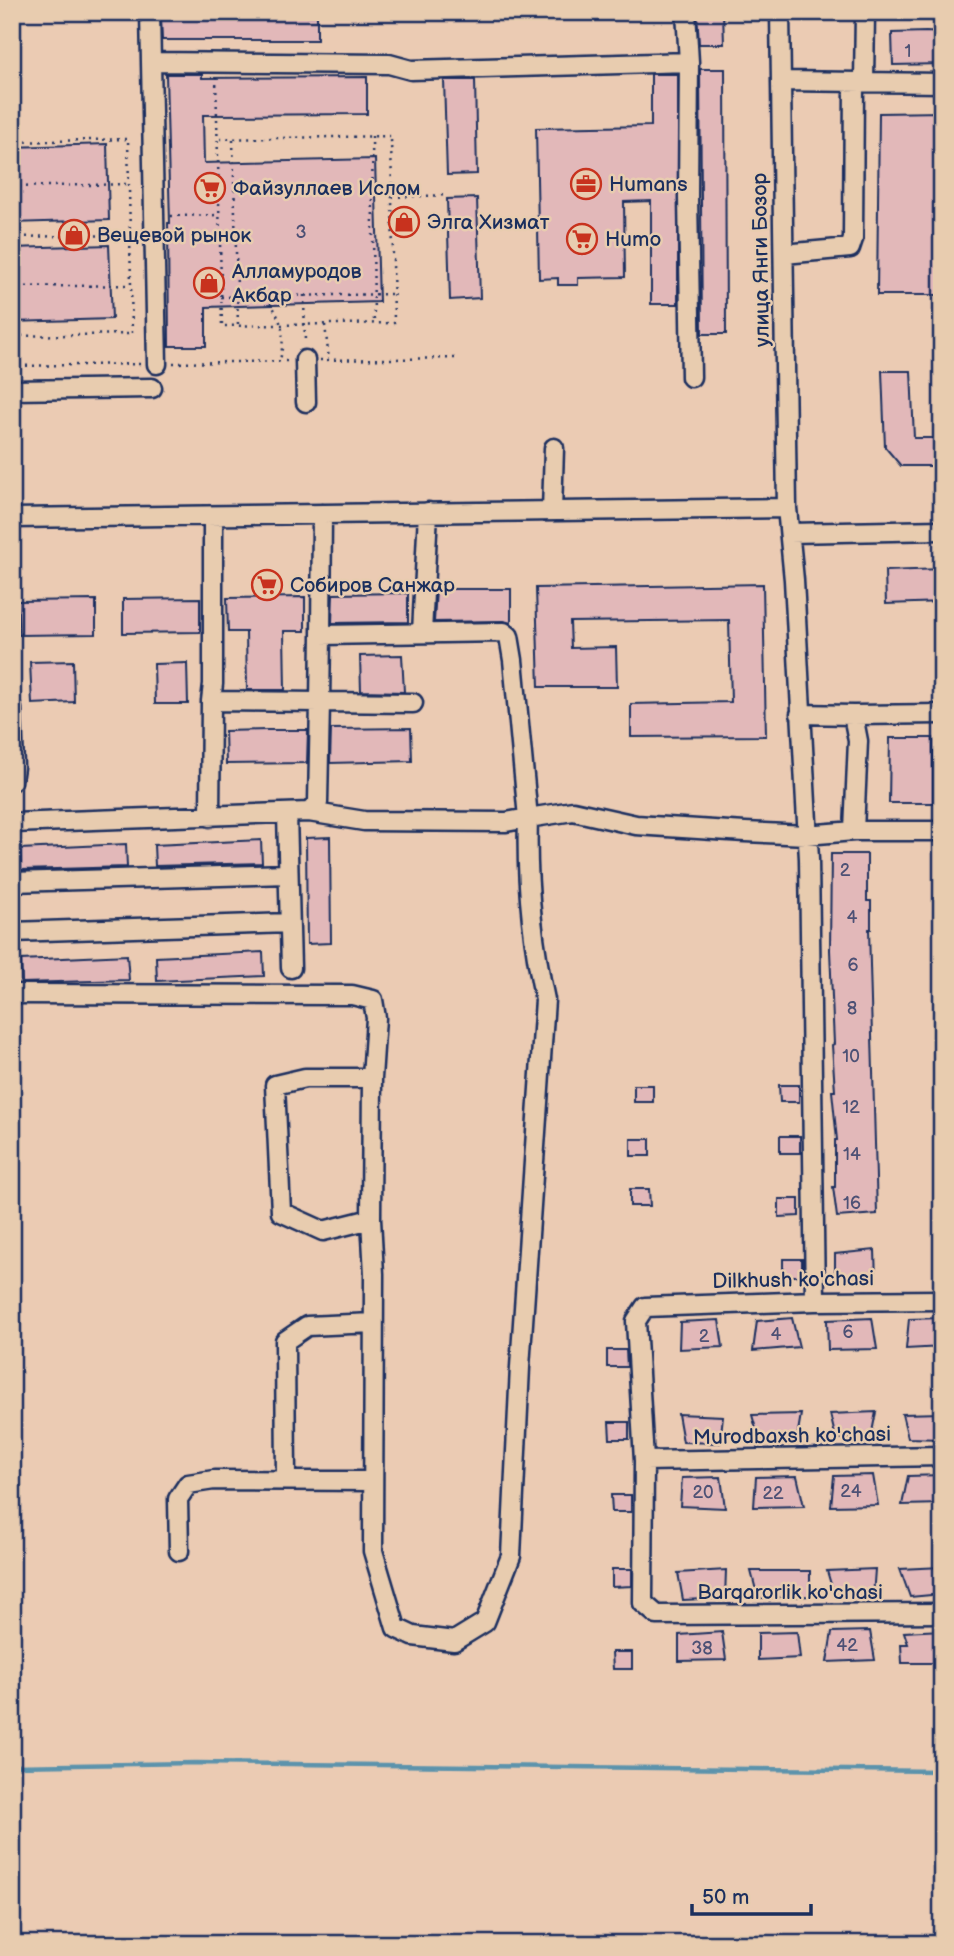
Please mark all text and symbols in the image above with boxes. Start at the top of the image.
house number: 1 [905,41,911,62]
office icon: Humans [569,167,603,201]
supermarket icon: Файзуллаев Ислом [193,171,227,205]
place label: Humans [609,172,688,197]
street label: улица Янги Бозор [747,173,775,347]
place label: Файзуллаев Ислом [233,176,421,201]
shop icon: Элга Хизмат [387,205,421,239]
place label: Элга Хизмат [427,210,550,235]
shop icon: Вещевой рынок [57,218,91,252]
house number: 3 [295,222,307,243]
supermarket icon: Humo [565,222,599,256]
place label: Вещевой рынок [97,223,252,248]
place label: Humo [605,227,661,252]
place label: Алламуродов Акбар [231,259,361,308]
shop icon: Алламуродов Акбар [192,266,226,300]
supermarket icon: Собиров Санжар [250,568,284,602]
place label: Собиров Санжар [290,573,455,598]
house number: 2 [840,860,851,881]
house number: 4 [847,907,858,928]
house number: 6 [848,955,859,976]
house number: 8 [847,998,857,1019]
house number: 10 [842,1046,860,1067]
house number: 12 [842,1097,860,1118]
house number: 14 [843,1144,861,1165]
house number: 16 [843,1193,861,1214]
street label: Dilkhush ko'chasi [712,1266,874,1294]
house number: 6 [843,1322,854,1343]
house number: 4 [771,1324,782,1345]
house number: 2 [699,1326,710,1347]
street label: Murodbaxsh ko'chasi [693,1422,891,1450]
house number: 24 [840,1481,862,1502]
house number: 20 [692,1482,714,1503]
house number: 22 [762,1483,784,1504]
street label: Barqarorlik ko'chasi [697,1580,883,1605]
house number: 42 [836,1635,858,1656]
house number: 38 [691,1638,713,1659]
scale bar [692,1872,810,1916]
text: 50 m [702,1885,749,1910]

